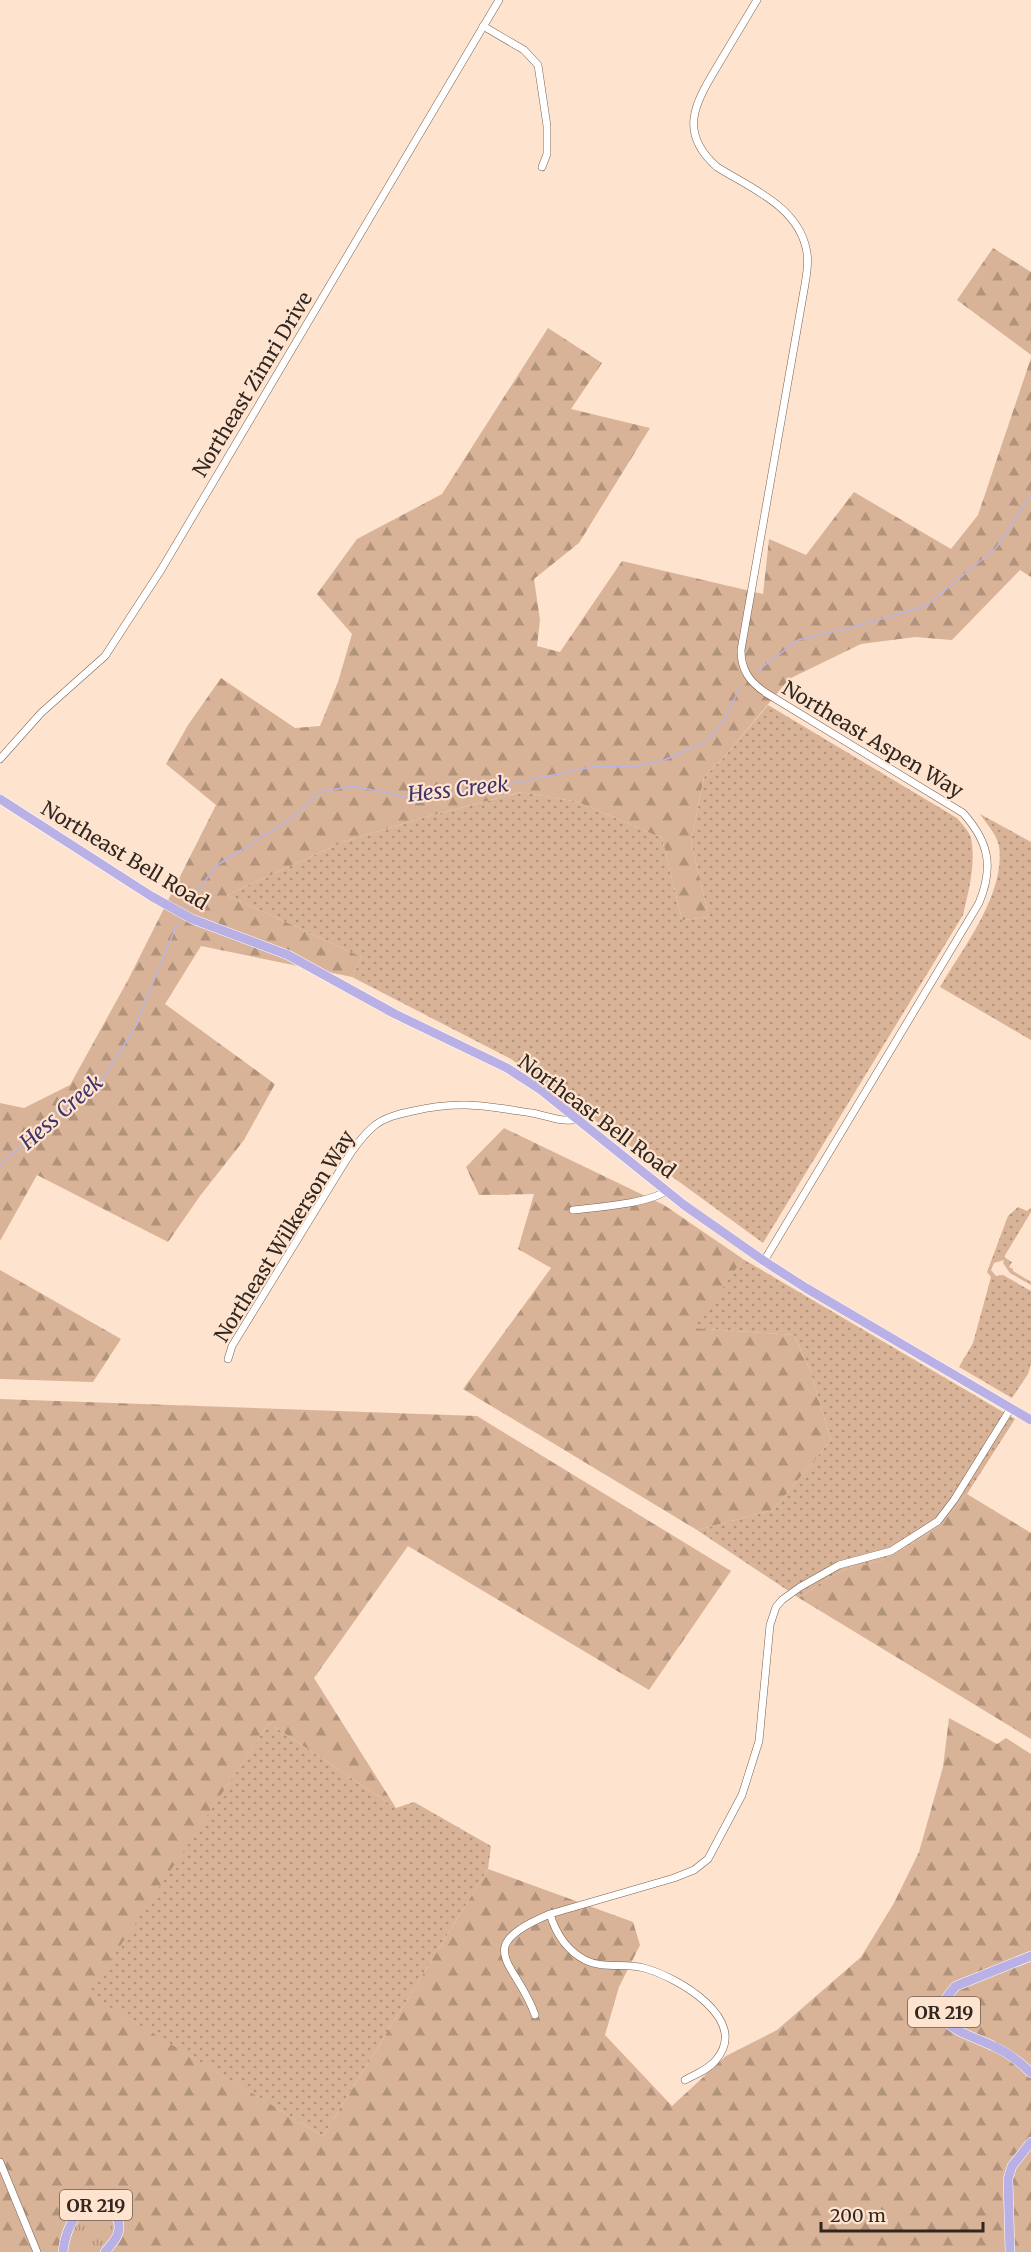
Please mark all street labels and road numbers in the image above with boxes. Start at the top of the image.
street label: Northeast Zimri Drive [187,287,317,481]
street label: Northeast Aspen Way [778,675,968,803]
street label: Northeast Bell Road [37,795,213,915]
street label: Northeast Bell Road [513,1049,681,1183]
street label: Northeast Wilkerson Way [209,1125,360,1346]
road number: OR 219 [908,1997,980,2027]
road number: OR 219 [60,2190,132,2220]

